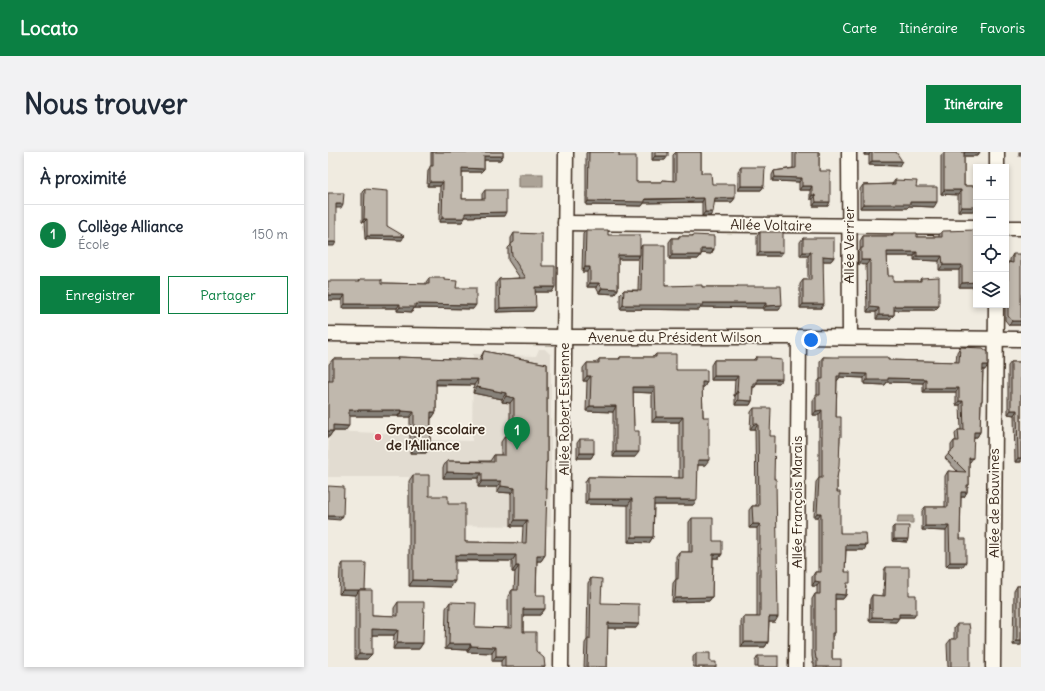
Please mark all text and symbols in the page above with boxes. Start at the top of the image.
text: Locato [20,16,78,40]
text: Carte [842,19,877,37]
text: Itinéraire [899,19,958,37]
text: Favoris [980,19,1025,37]
button: Itinéraire [926,85,1021,123]
text: Nous trouver [24,86,187,122]
map controls [973,164,1009,308]
button: + [973,164,1009,200]
text: À proximité [40,167,126,189]
button: − [973,200,1009,236]
street label: Allée Verrier [840,206,858,284]
street label: Allée Voltaire [730,215,812,235]
text: Collège Alliance [78,217,183,236]
text: 1 [50,226,56,243]
text: 150 m [252,226,288,243]
text: École [78,236,109,253]
button: locate [973,236,1009,272]
button: layers [973,272,1009,308]
button: Enregistrer [40,276,160,314]
button: Partager [168,276,288,314]
street label: Avenue du Président Wilson [588,328,762,346]
your location [801,330,821,350]
street label: Allée Robert Estienne [555,342,573,476]
pin: 1 [504,417,530,450]
place label: Groupe scolaire de l’Alliance [386,420,485,454]
marker: Groupe scolaire de l’Alliance [373,432,383,442]
street label: Allée François Marais [788,436,806,568]
street label: Allée de Bouvines [985,448,1003,558]

